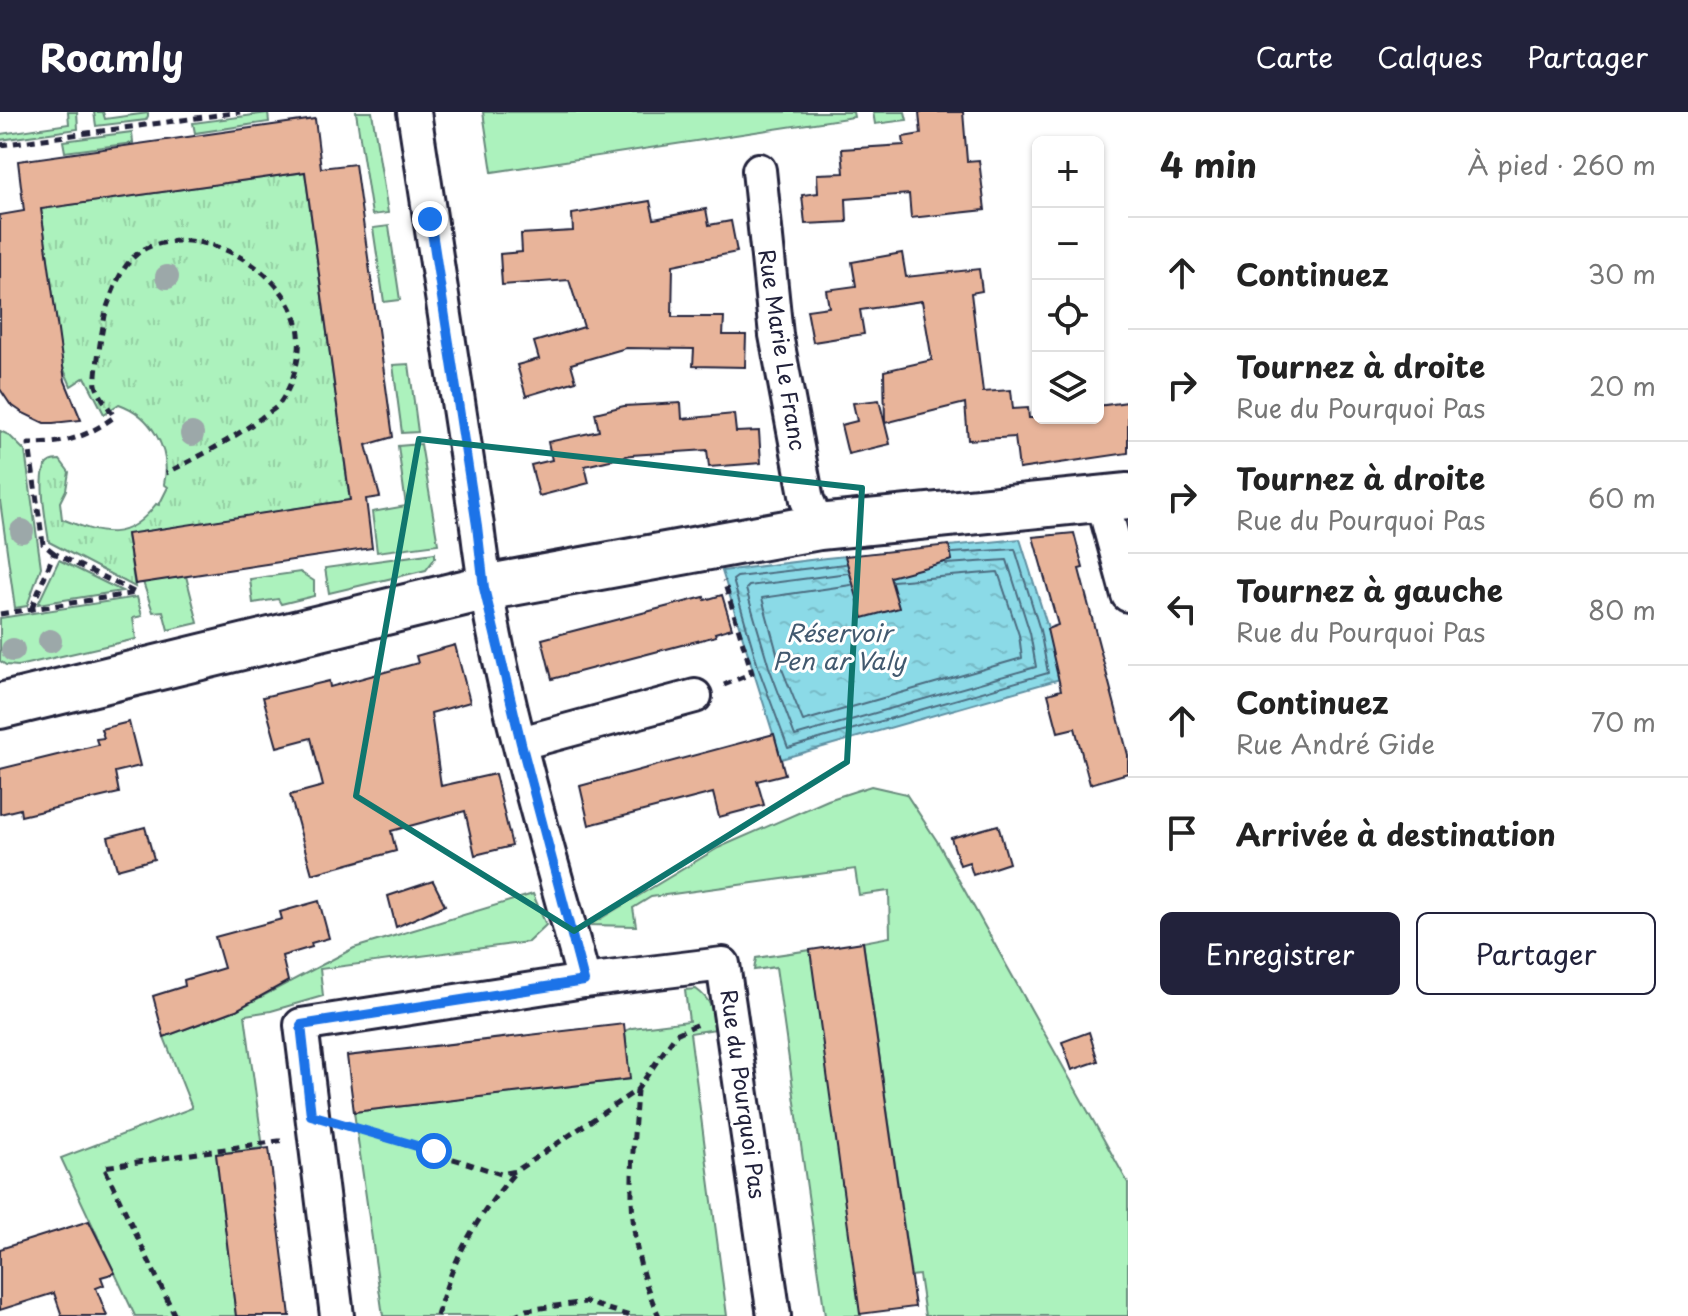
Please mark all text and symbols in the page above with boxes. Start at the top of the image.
text: Roamly [40,28,184,85]
text: Carte [1255,35,1333,78]
text: Calques [1377,35,1483,78]
text: Partager [1527,35,1648,78]
map controls [1032,136,1104,424]
button: + [1032,136,1104,208]
text: 4 min [1160,138,1257,190]
text: À pied · 260 m [1468,145,1656,184]
route end [412,201,448,237]
button: − [1032,208,1104,280]
street label: Rue Marie Le Franc [751,247,816,453]
icon: ahead [1160,251,1204,295]
text: Continuez [1236,251,1389,296]
text: 30 m [1588,254,1656,293]
button: locate [1032,280,1104,352]
text: Tournez à droite [1236,343,1485,388]
button: layers [1032,352,1104,424]
icon: right [1160,363,1204,407]
text: 20 m [1589,366,1656,405]
text: Rue du Pourquoi Pas [1236,388,1485,427]
text: Tournez à droite [1236,455,1485,500]
icon: right [1160,475,1204,519]
text: 60 m [1588,478,1656,517]
text: Rue du Pourquoi Pas [1236,500,1485,539]
text: Tournez à gauche [1236,567,1503,612]
icon: left [1160,587,1204,631]
text: 80 m [1588,590,1656,629]
text: Rue du Pourquoi Pas [1236,612,1485,651]
water label: Réservoir Pen ar Valy [772,614,908,678]
text: Continuez [1236,679,1389,724]
icon: ahead [1160,699,1204,743]
text: 70 m [1591,702,1656,741]
text: Rue André Gide [1236,724,1435,763]
icon: arrive [1160,811,1204,855]
text: Arrivée à destination [1236,811,1556,856]
button: Enregistrer [1160,912,1400,995]
button: Partager [1416,912,1656,995]
street label: Rue du Pourquoi Pas [713,987,776,1201]
route start [416,1133,452,1169]

